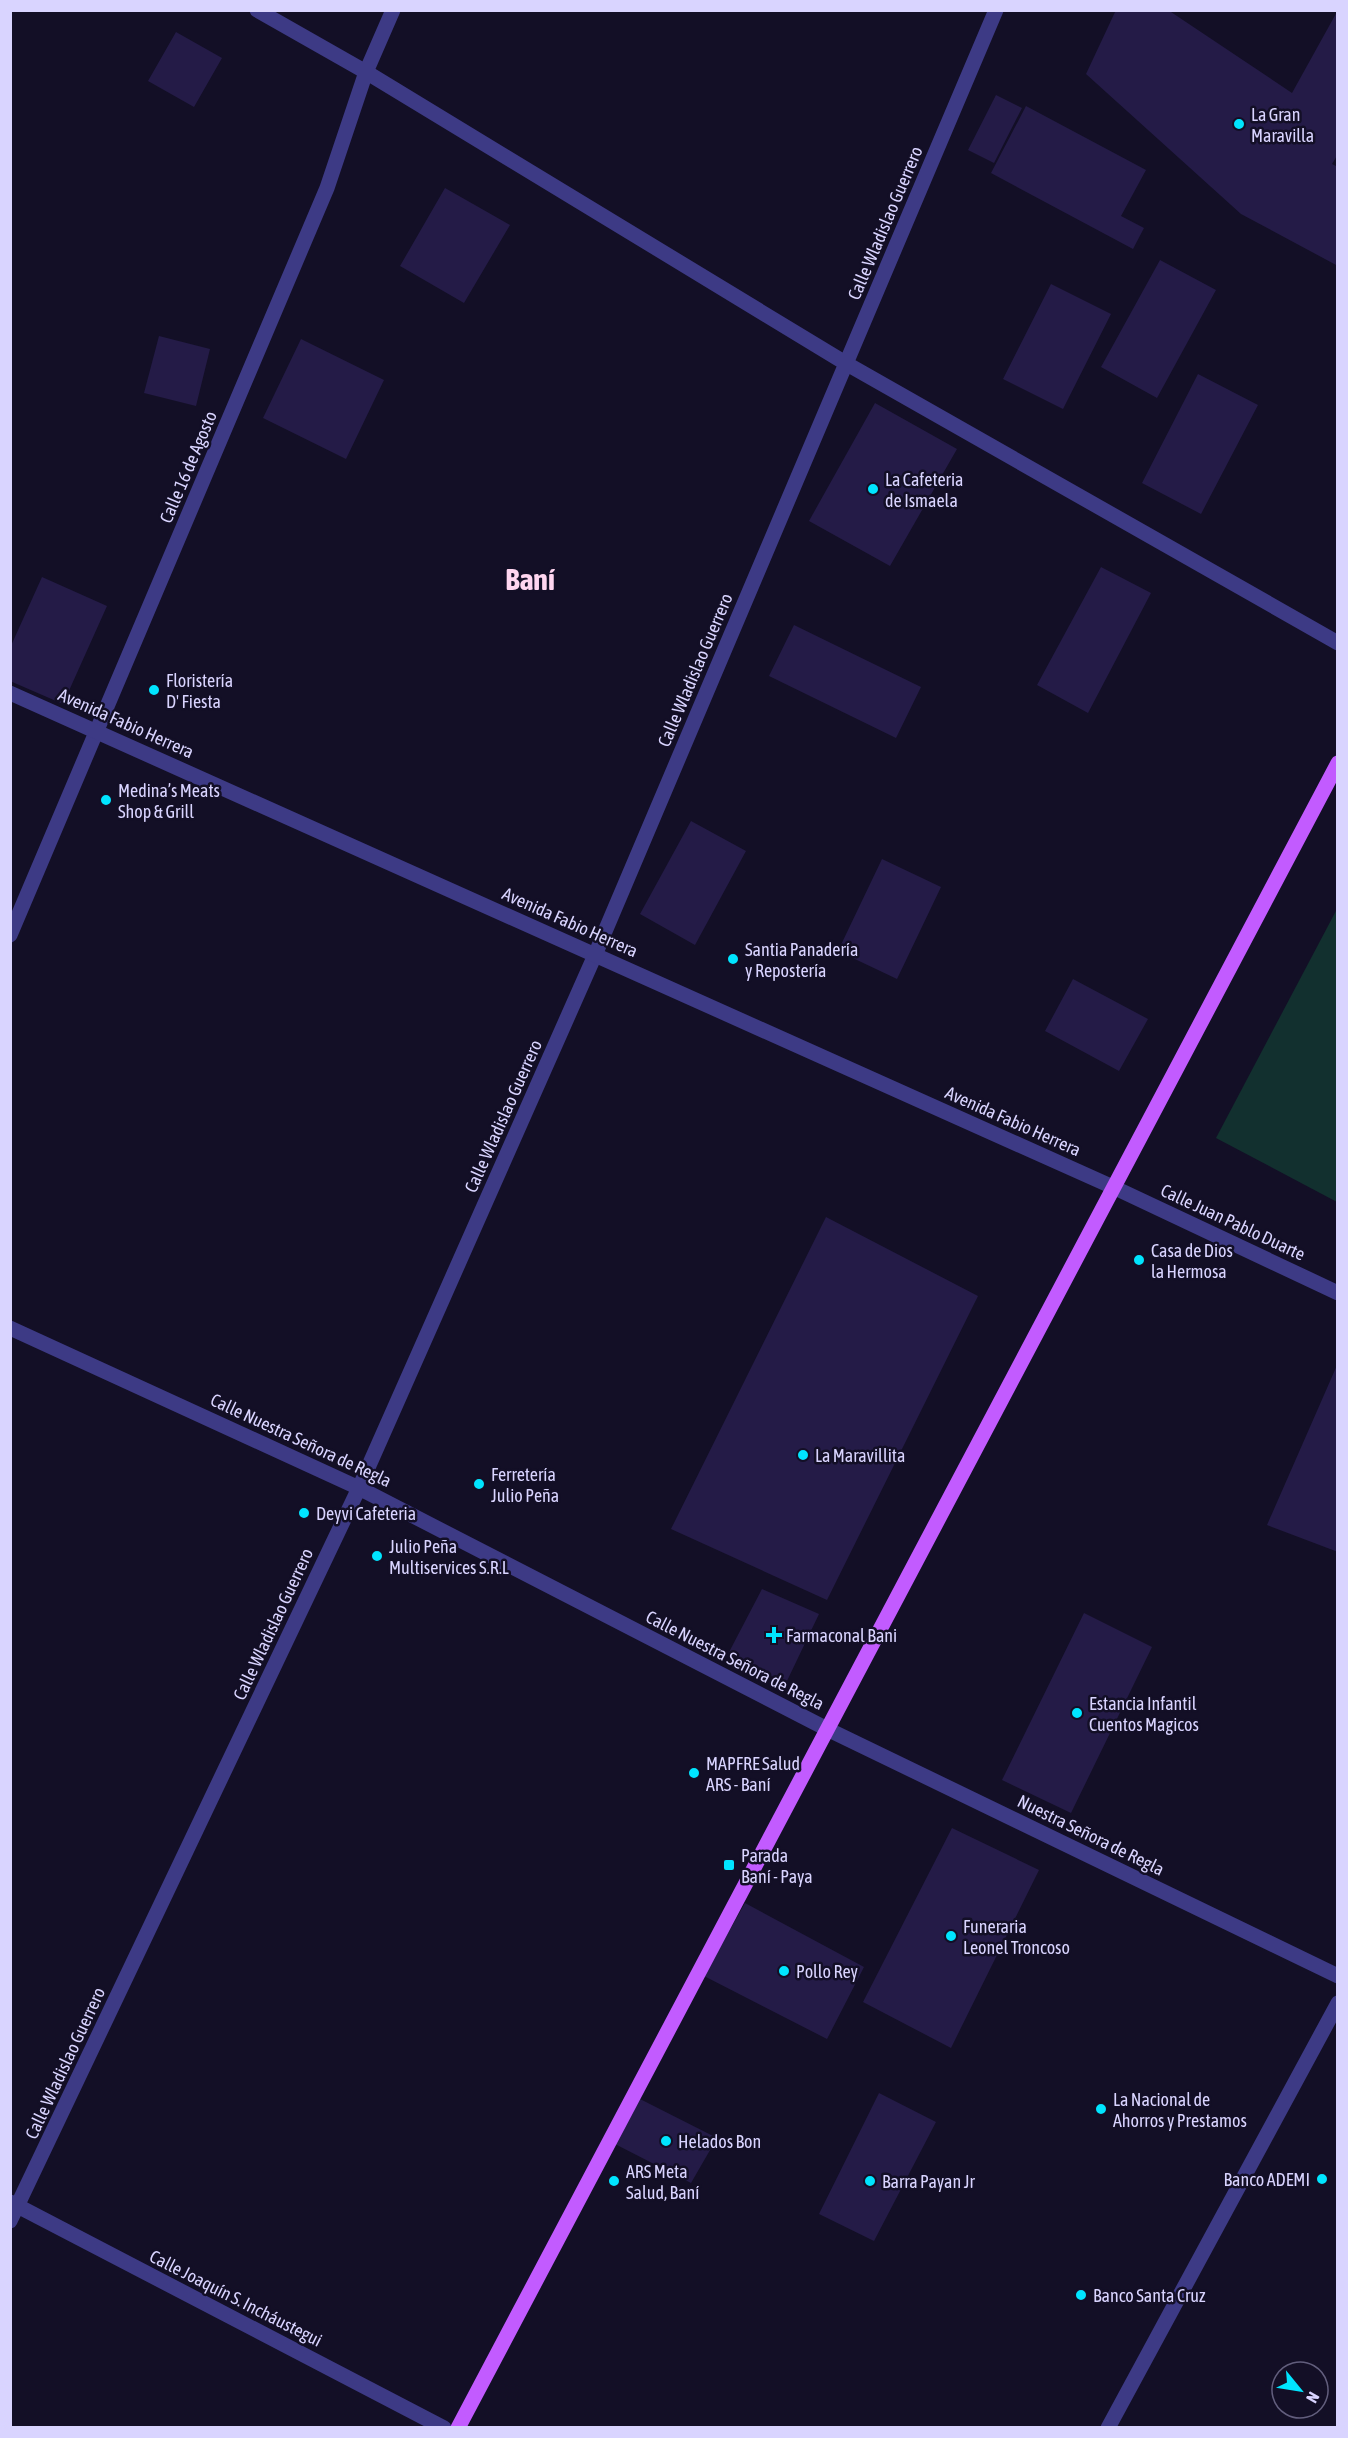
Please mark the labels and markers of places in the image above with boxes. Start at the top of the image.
place label: La Gran Maravilla [1251,104,1314,146]
marker: La Gran Maravilla [1232,117,1246,131]
place label: La Cafeteria de Ismaela [885,469,963,511]
marker: La Cafeteria de Ismaela [866,482,880,496]
place label: Floristería D' Fiesta [166,670,233,712]
marker: Floristería D' Fiesta [147,683,161,697]
place label: Medina’s Meats Shop & Grill [118,780,220,822]
marker: Medina’s Meats Shop & Grill [99,793,113,807]
place label: Santia Panadería y Repostería [745,939,858,981]
marker: Santia Panadería y Repostería [726,952,740,966]
place label: Casa de Dios la Hermosa [1151,1240,1233,1282]
marker: Casa de Dios la Hermosa [1132,1253,1146,1267]
place label: La Maravillita [815,1445,905,1466]
marker: La Maravillita [796,1448,810,1462]
place label: Ferretería Julio Peña [491,1464,559,1506]
marker: Ferretería Julio Peña [472,1477,486,1491]
place label: Deyvi Cafeteria [316,1503,416,1524]
marker: Deyvi Cafeteria [297,1506,311,1520]
place label: Julio Peña Multiservices S.R.L [389,1536,509,1578]
marker: Julio Peña Multiservices S.R.L [370,1549,384,1563]
place label: Farmaconal Bani [786,1625,897,1646]
marker: Farmaconal Bani [767,1628,781,1642]
place label: Estancia Infantil Cuentos Magicos [1089,1693,1199,1735]
marker: Estancia Infantil Cuentos Magicos [1070,1706,1084,1720]
place label: MAPFRE Salud ARS - Baní [706,1753,800,1795]
marker: MAPFRE Salud ARS - Baní [687,1766,701,1780]
place label: Parada Baní - Paya [741,1845,813,1887]
marker: Parada Baní - Paya [722,1858,736,1872]
place label: Funeraria Leonel Troncoso [963,1916,1070,1958]
marker: Funeraria Leonel Troncoso [944,1929,958,1943]
place label: Pollo Rey [796,1961,858,1982]
marker: Pollo Rey [777,1964,791,1978]
place label: La Nacional de Ahorros y Prestamos [1113,2089,1247,2131]
marker: La Nacional de Ahorros y Prestamos [1094,2102,1108,2116]
place label: Helados Bon [678,2131,761,2152]
marker: Helados Bon [659,2134,673,2148]
place label: ARS Meta Salud, Baní [626,2161,699,2203]
place label: Banco ADEMI [1224,2169,1310,2190]
place label: Barra Payan Jr [882,2171,975,2192]
marker: Banco ADEMI [1315,2172,1329,2186]
marker: ARS Meta Salud, Baní [607,2174,621,2188]
marker: Barra Payan Jr [863,2174,877,2188]
place label: Banco Santa Cruz [1093,2285,1206,2306]
marker: Banco Santa Cruz [1074,2288,1088,2302]

